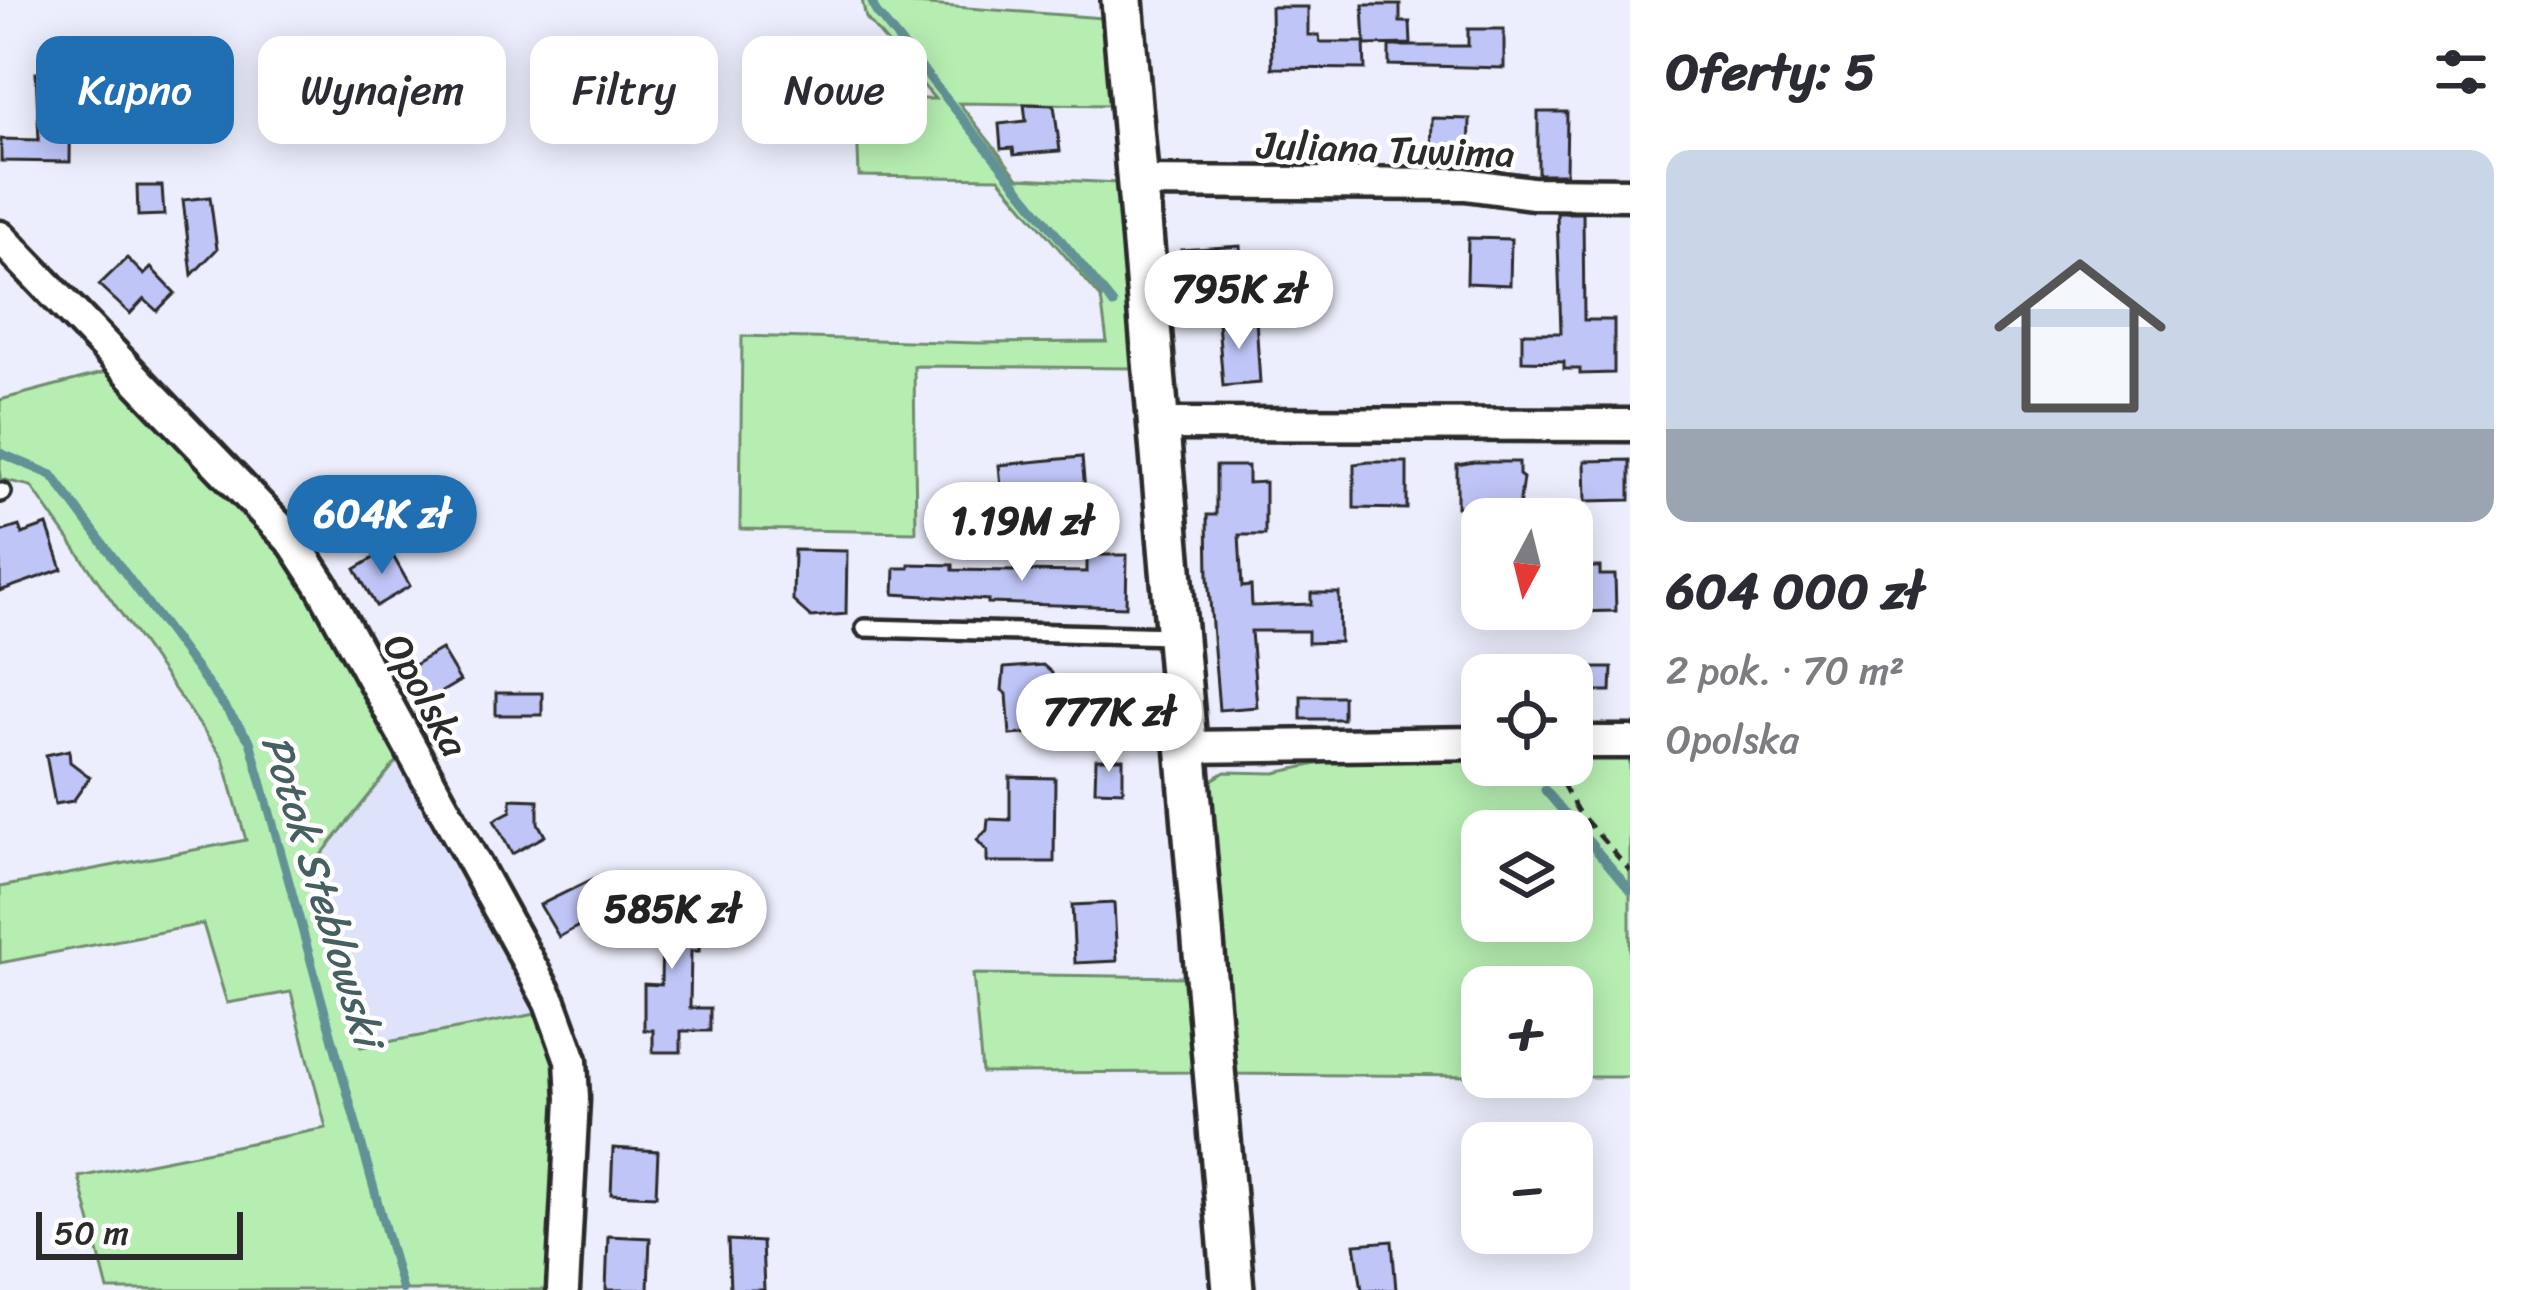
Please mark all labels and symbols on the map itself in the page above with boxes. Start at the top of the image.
street label: Juliana Tuwima [1254,110,1516,188]
pin: 795K zł [1128,250,1350,352]
pin: 604K zł [271,475,493,577]
pin: 1.19M zł [898,482,1146,584]
north arrow [1461,498,1593,630]
street label: Opolska [364,620,489,770]
pin: 777K zł [998,673,1220,775]
water label: Potok Steblowski [240,725,407,1063]
pin: 585K zł [561,870,783,972]
scale bar [36,1206,243,1259]

